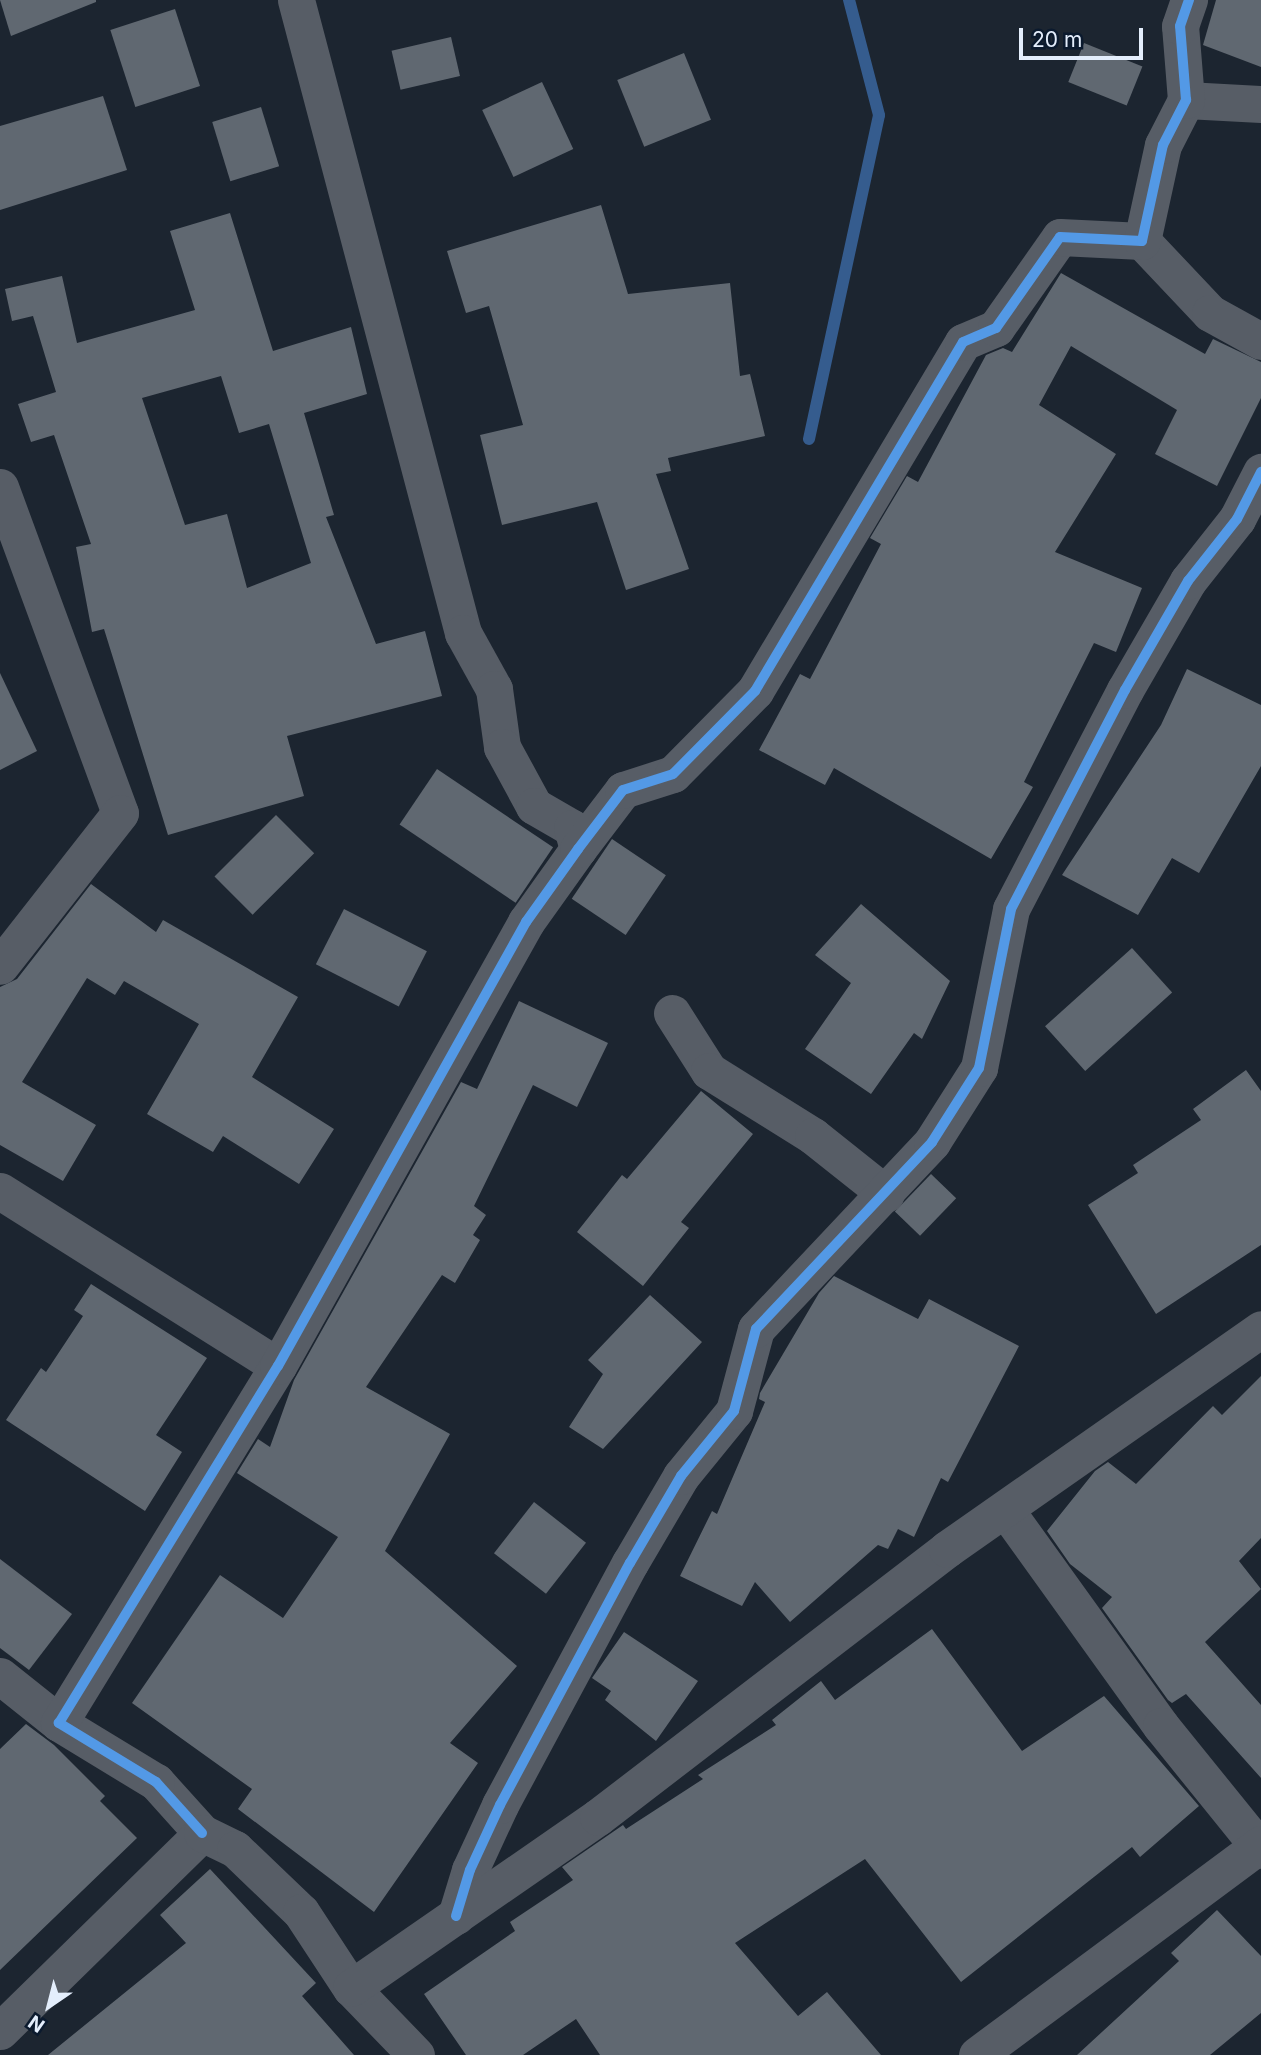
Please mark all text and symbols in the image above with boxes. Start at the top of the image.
scale bar [1023,14,1147,58]
text: 20 m [1032,27,1082,52]
north arrow [14,1971,84,2041]
text: N [24,2010,49,2037]

